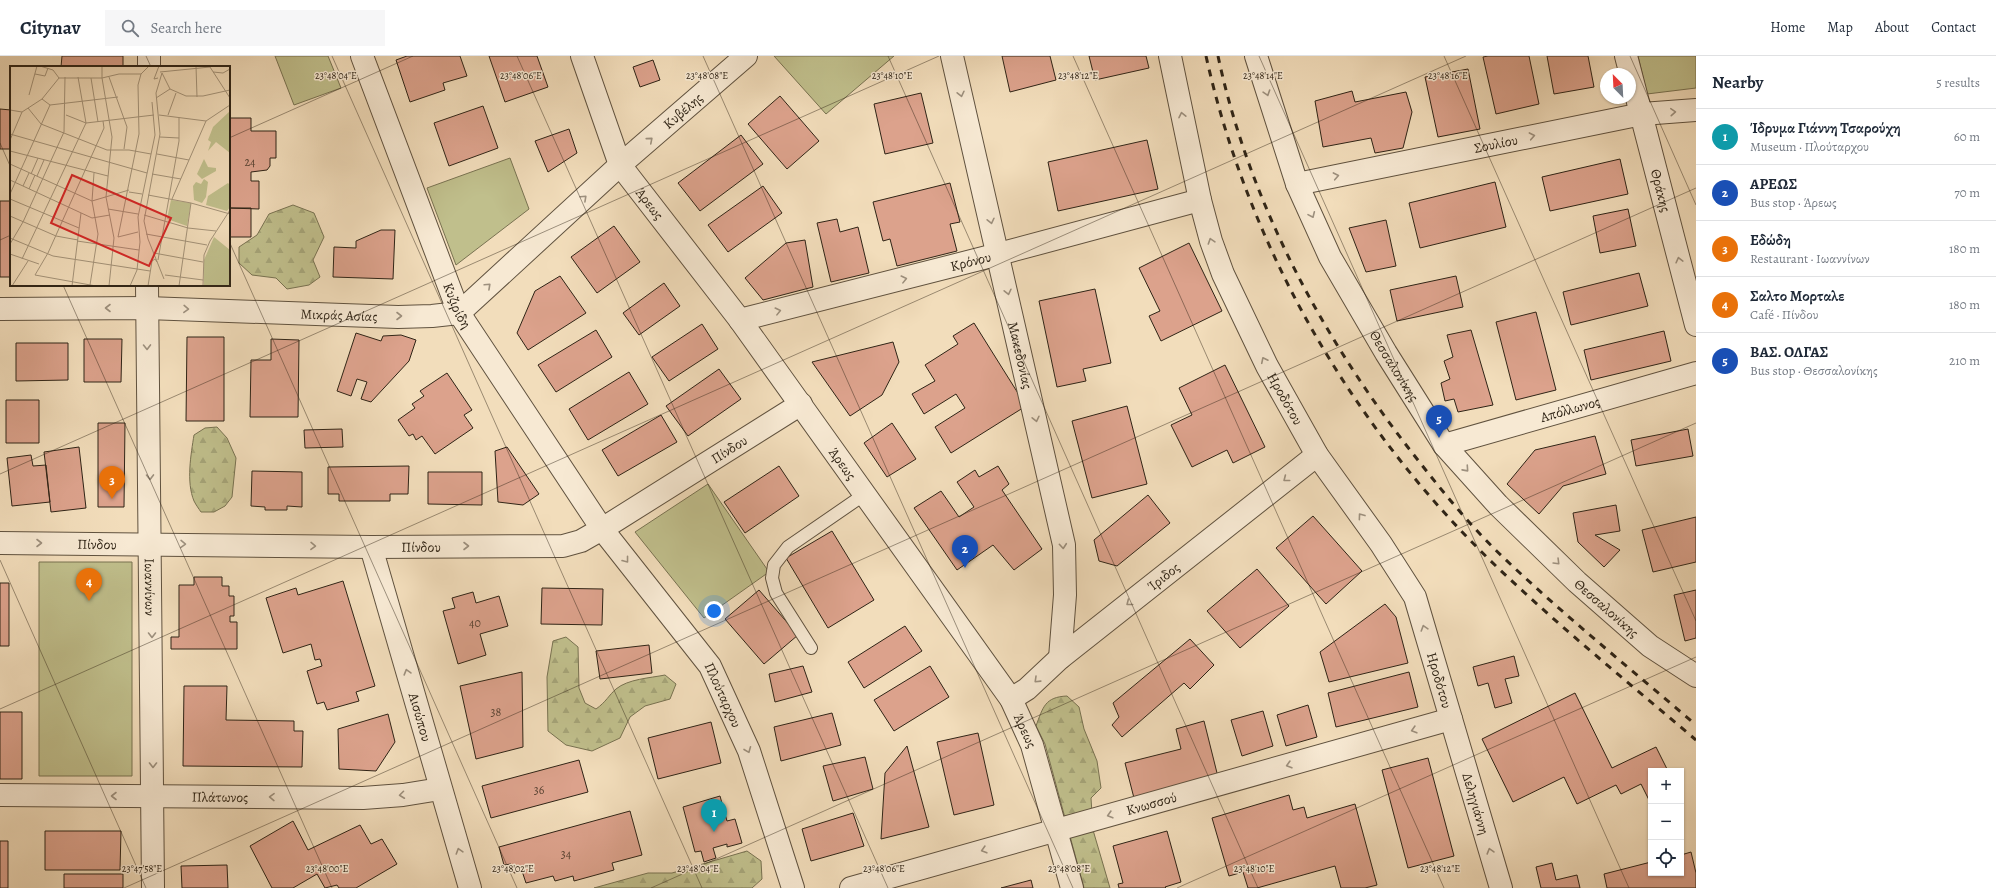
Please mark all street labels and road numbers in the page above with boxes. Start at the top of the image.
street label: Κυβέλης [659,89,707,134]
street label: Σουλίου [1473,130,1520,158]
street label: Θράκης [1646,167,1675,214]
street label: Άρεως [631,184,668,224]
street label: Κρόνου [948,247,993,276]
street label: Κυζιρίδη [438,280,476,332]
street label: Μικράς Ασίας [300,305,378,326]
street label: Μακεδονίας [1003,320,1037,391]
street label: Θεσσαλονίκης [1365,327,1423,405]
street label: Ηροδότου [1263,369,1307,429]
street label: Απόλλωνος [1537,392,1602,427]
street label: Πίνδου [708,431,751,468]
street label: Άρεως [824,444,861,484]
street label: Πίνδου [77,535,117,554]
street label: Πίνδου [401,538,441,557]
street label: Ιωαννίνων [140,558,159,616]
street label: Ίριδος [1144,558,1184,595]
street label: Θεσσαλονίκης [1570,575,1643,642]
street label: Ηροδότου [1422,650,1456,711]
street label: Πλούταρχου [700,660,746,731]
street label: Αισώπου [404,690,436,744]
street label: Άρεως [1009,710,1041,751]
street label: Δεληγιάννη [1458,771,1494,837]
street label: Πλάτωνος [192,788,248,807]
street label: Κνωσσού [1124,788,1179,820]

